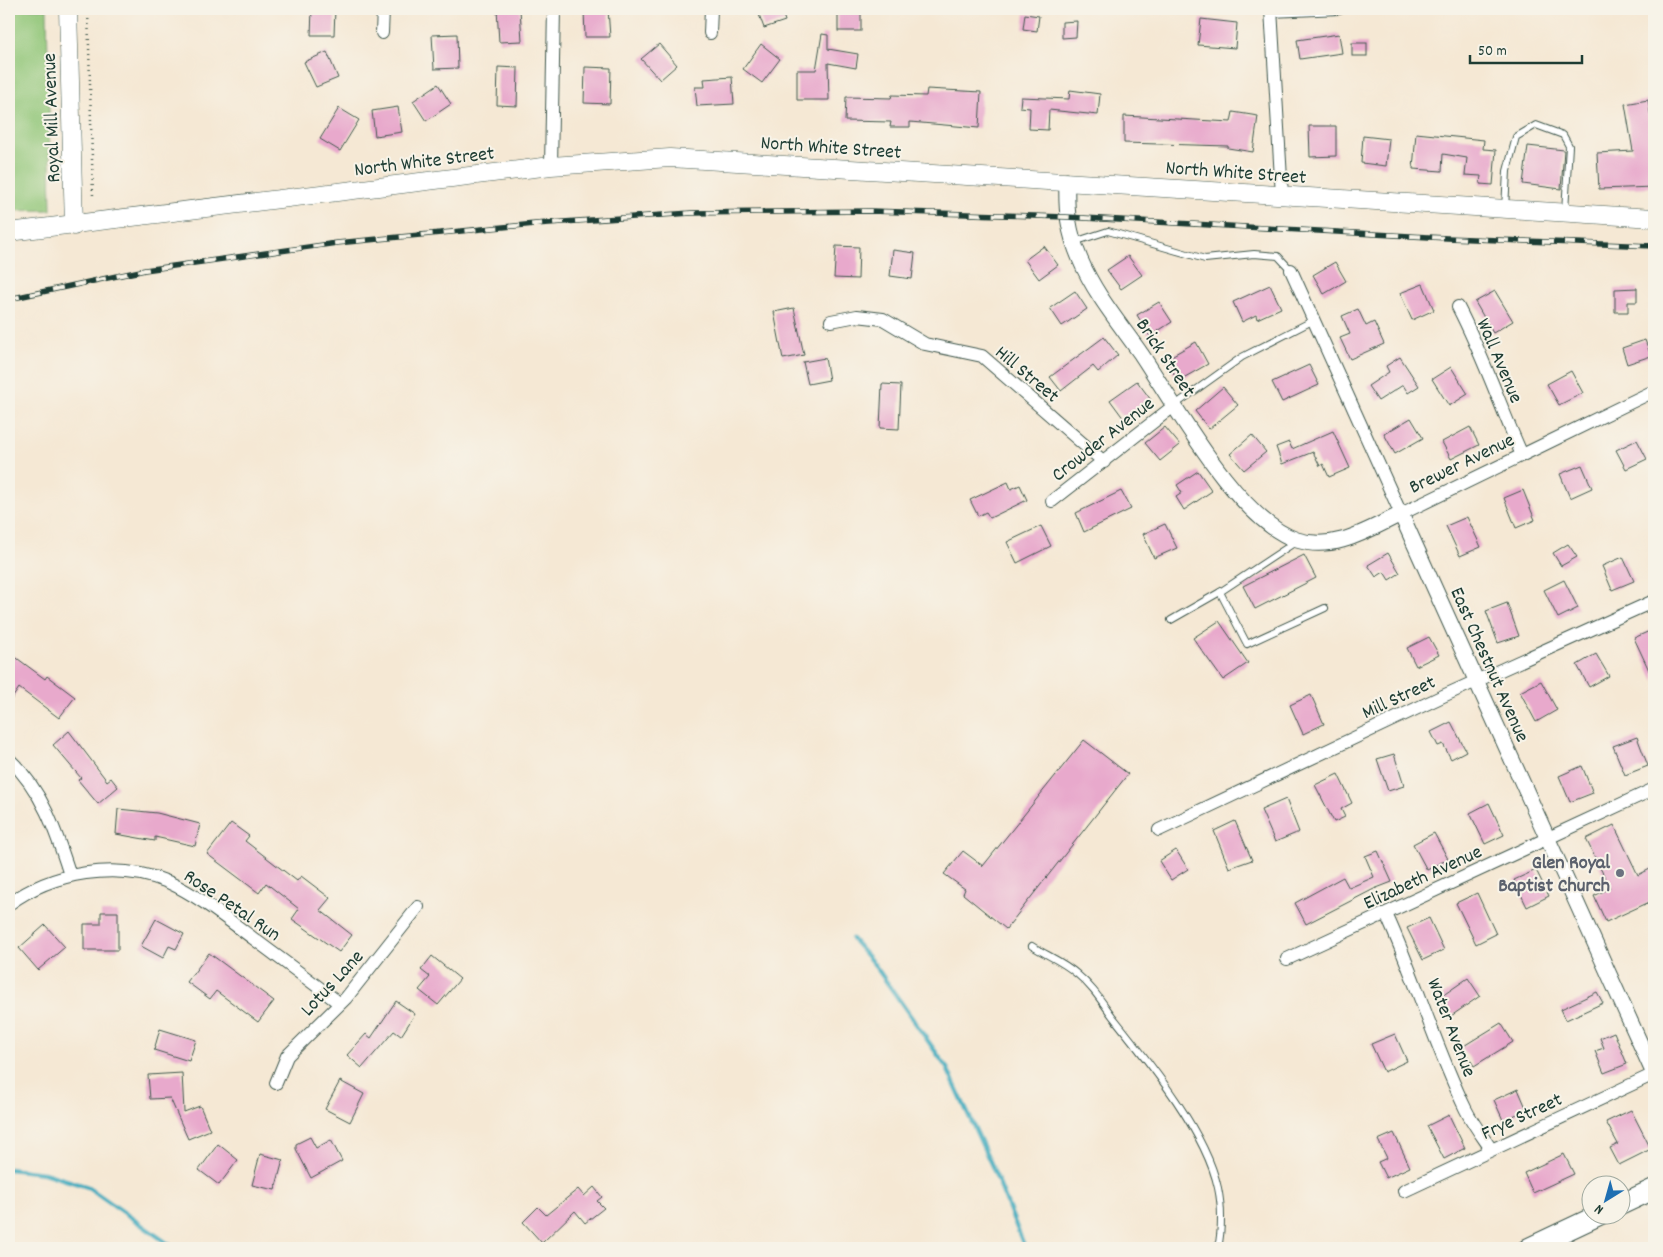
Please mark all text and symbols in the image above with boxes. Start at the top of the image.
scale bar [1470,32,1583,64]
text: 50 m [1478,41,1507,63]
street label: Royal Mill Avenue [37,52,69,183]
street label: North White Street [759,130,902,168]
street label: North White Street [353,140,496,185]
street label: North White Street [1164,155,1307,193]
street label: Brick Street [1128,314,1201,404]
street label: Wall Avenue [1468,314,1529,408]
street label: Hill Street [988,340,1064,411]
street label: Crowder Avenue [1046,391,1161,490]
street label: Brewer Avenue [1405,427,1520,502]
street label: East Chestnut Avenue [1442,583,1535,747]
street label: Mill Street [1358,670,1441,728]
street label: Elizabeth Avenue [1359,839,1487,918]
place label: Glen Royal Baptist Church [1498,850,1610,901]
street label: Rose Petal Run [177,864,286,949]
marker: Glen Royal Baptist Church [1614,867,1626,879]
street label: Lotus Lane [295,944,371,1023]
street label: Water Avenue [1419,975,1482,1082]
street label: Frye Street [1477,1087,1567,1149]
north arrow [1580,1174,1630,1224]
text: N [1591,1199,1608,1219]

